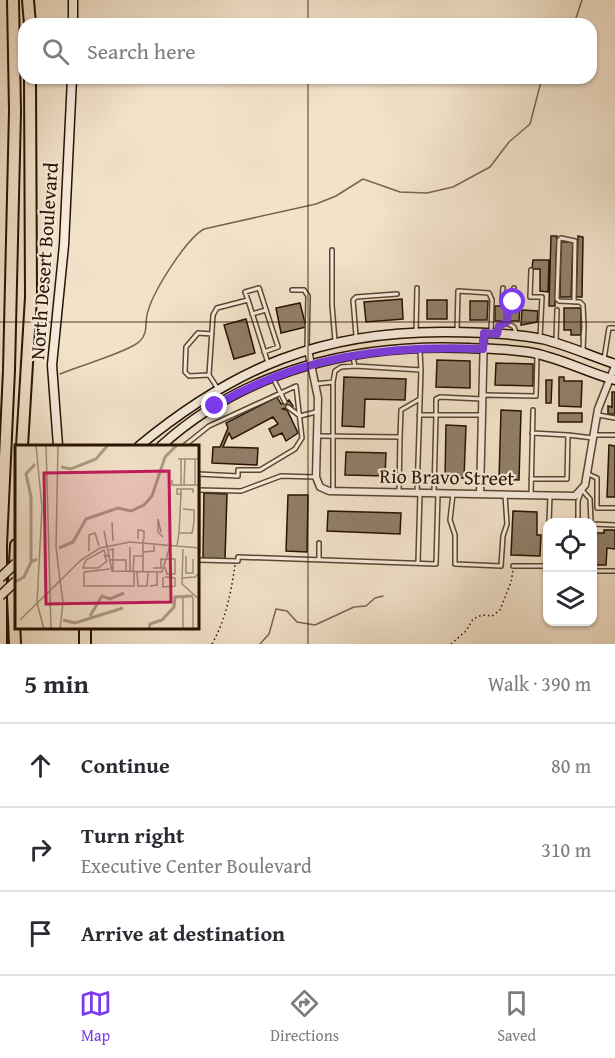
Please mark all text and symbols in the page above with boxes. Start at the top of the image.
search box [18,18,597,84]
icon: search [39,35,72,68]
text: Search here [87,35,196,67]
street label: North Desert Boulevard [22,161,65,361]
route start [499,288,525,314]
route end [201,392,227,418]
inset map [15,445,200,629]
street label: Rio Bravo Street [379,461,515,492]
map controls [543,518,597,626]
button: locate [543,518,597,572]
button: layers [543,572,597,626]
text: 5 min [24,664,89,703]
text: Walk · 390 m [488,669,591,698]
icon: ahead [24,749,57,782]
text: Continue [81,749,170,781]
text: 80 m [551,751,591,780]
text: Turn right [81,819,184,851]
icon: right [24,833,57,866]
text: 310 m [541,835,591,864]
text: Executive Center Boulevard [81,851,312,880]
icon: arrive [24,917,57,950]
text: Arrive at destination [81,917,285,949]
tab: Map [79,987,112,1047]
tab: Directions [270,987,339,1047]
tab: Saved [497,987,536,1047]

